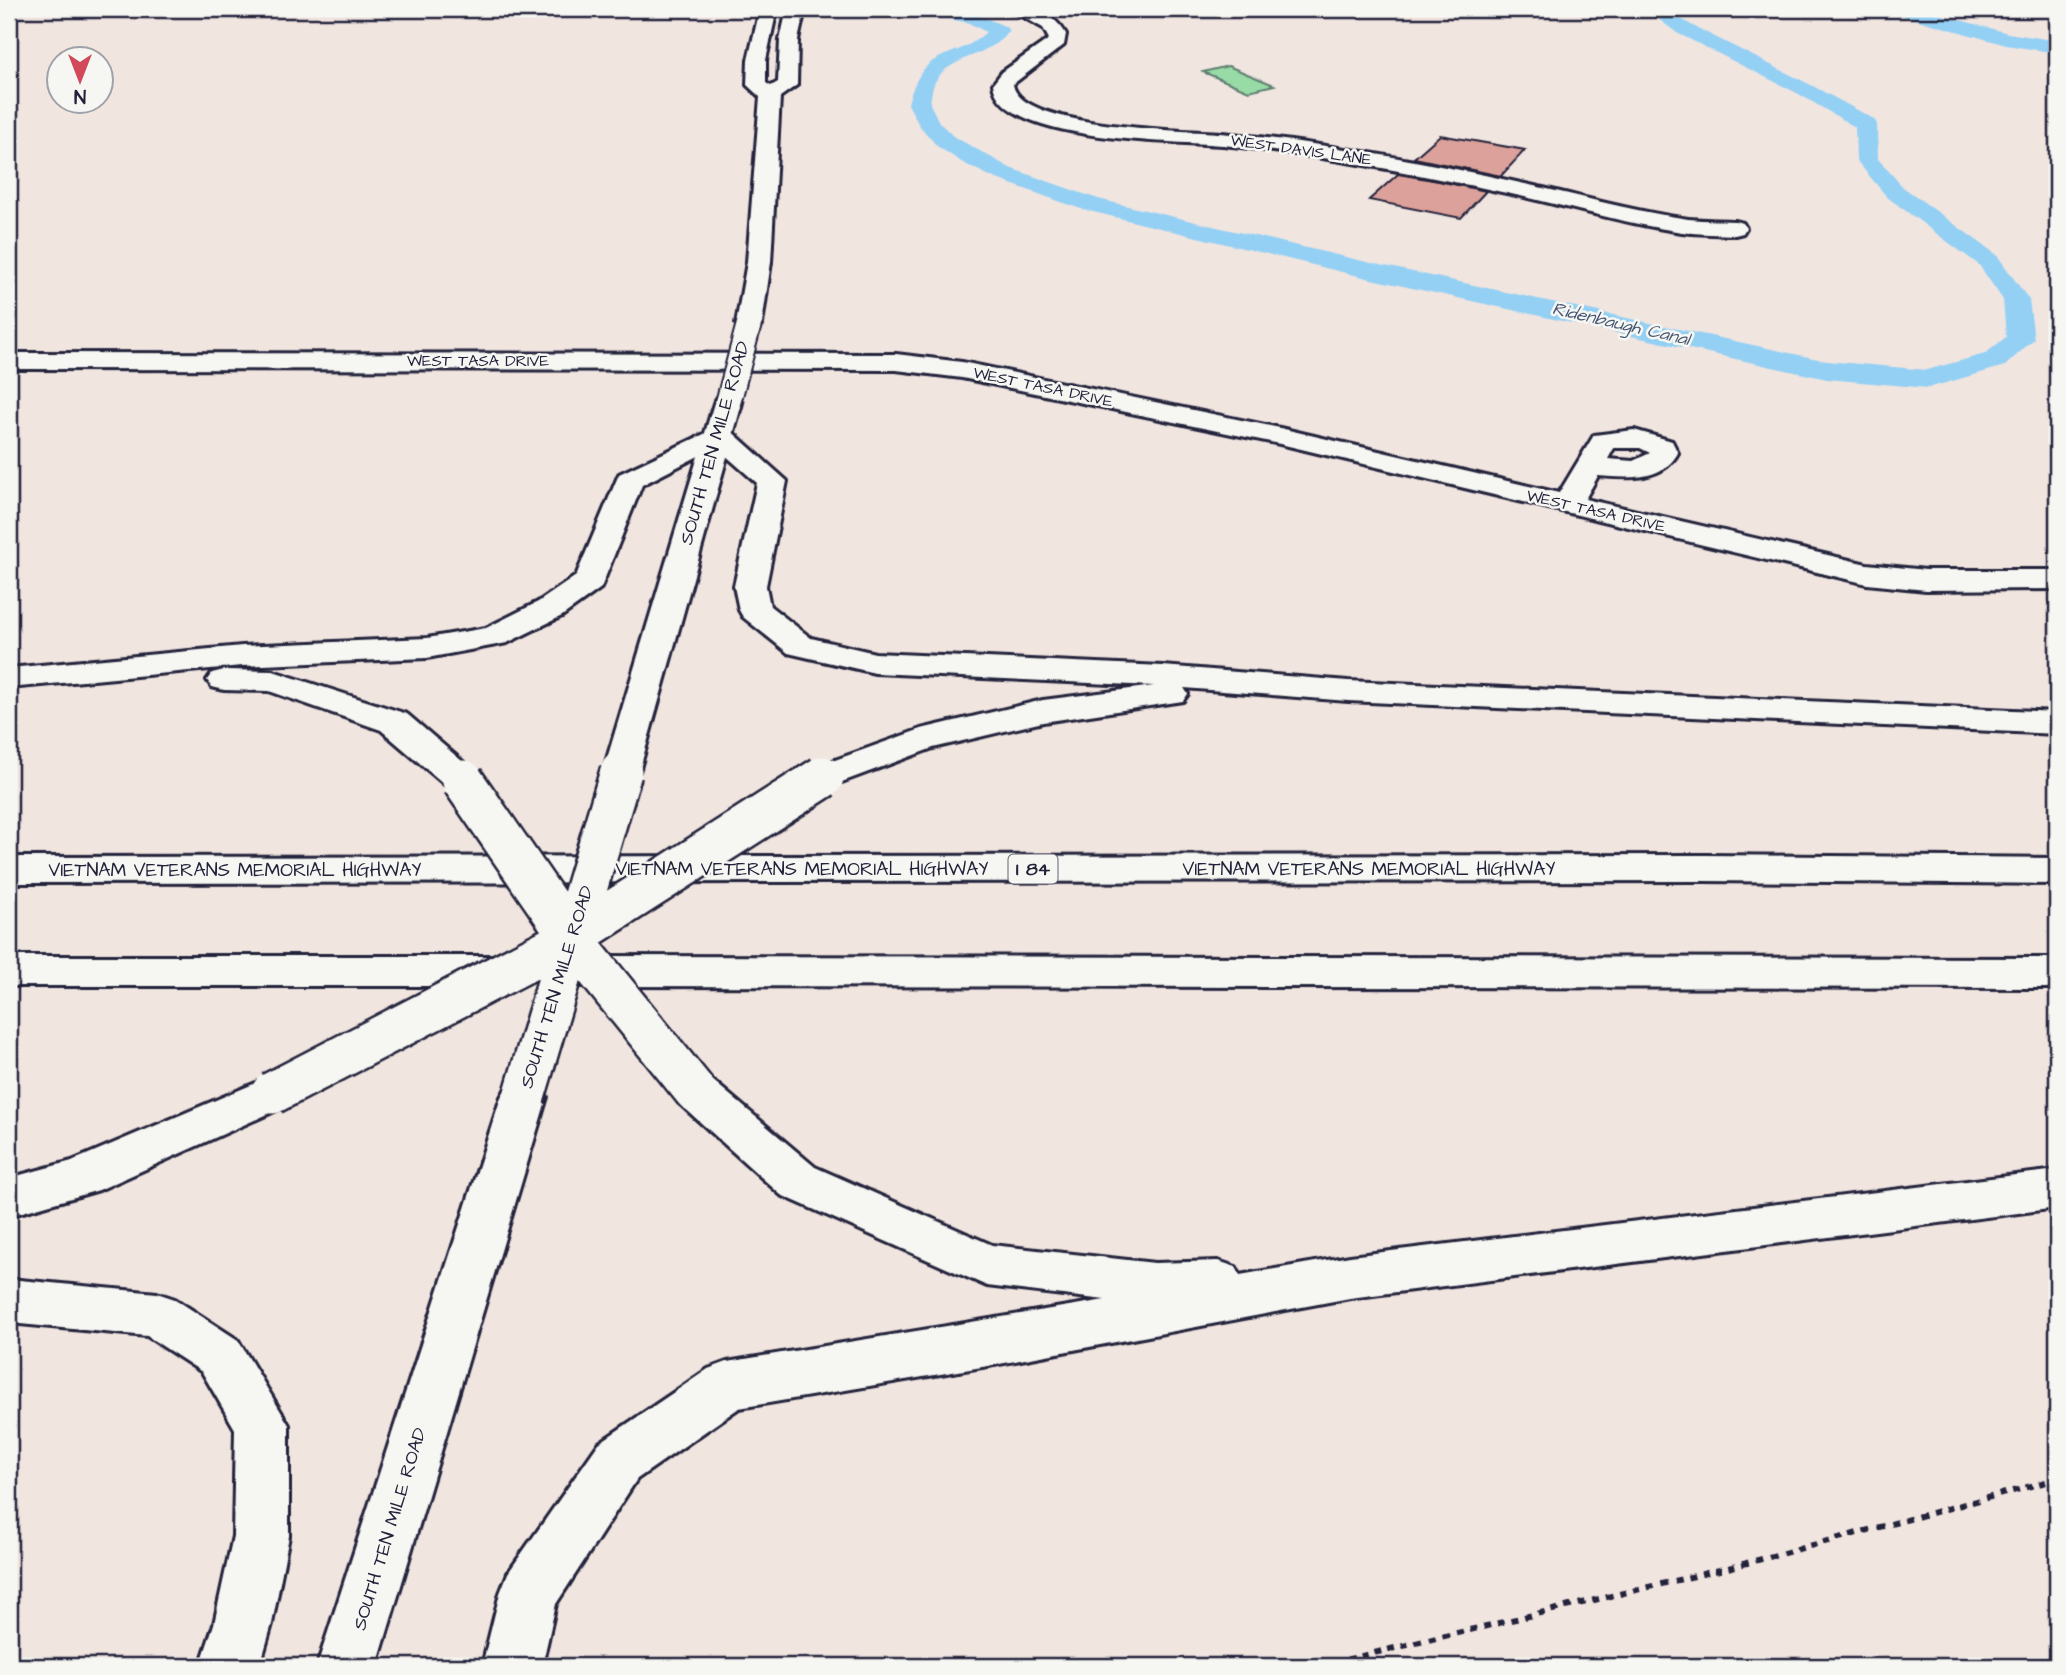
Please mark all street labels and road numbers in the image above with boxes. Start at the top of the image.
street label: WEST DAVIS LANE [1229,129,1373,171]
street label: SOUTH TEN MILE ROAD [673,338,757,548]
street label: WEST TASA DRIVE [407,350,550,372]
street label: WEST TASA DRIVE [971,361,1115,413]
street label: WEST TASA DRIVE [1524,484,1668,538]
road number: I 84 [1009,854,1058,884]
street label: VIETNAM VETERANS MEMORIAL HIGHWAY [616,856,988,883]
street label: VIETNAM VETERANS MEMORIAL HIGHWAY [1183,856,1555,883]
street label: VIETNAM VETERANS MEMORIAL HIGHWAY [49,857,421,884]
street label: SOUTH TEN MILE ROAD [513,882,601,1092]
street label: SOUTH TEN MILE ROAD [346,1424,434,1634]

